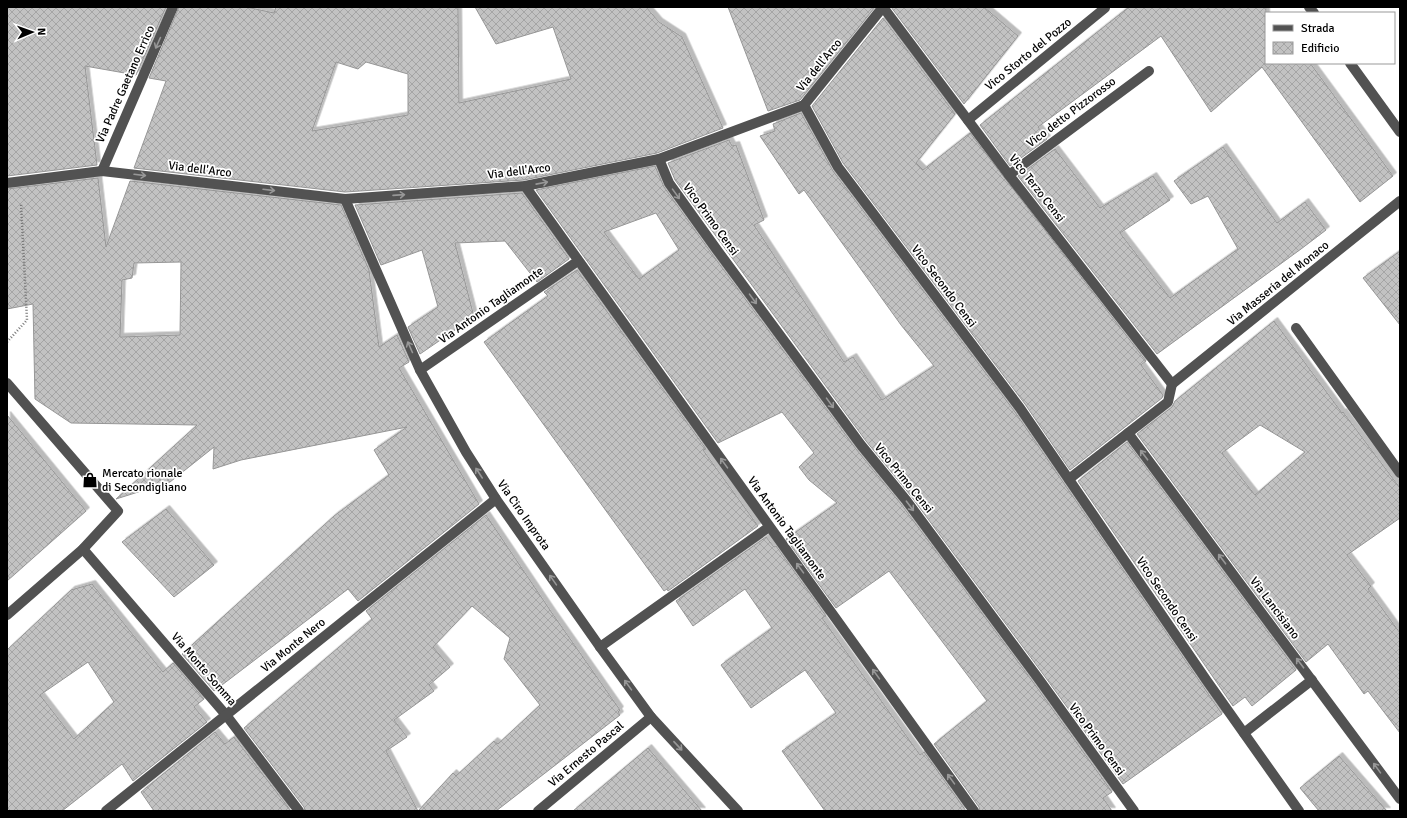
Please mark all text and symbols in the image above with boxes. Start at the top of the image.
north arrow [12,12,52,52]
legend [1265,12,1395,64]
street label: Vico Storto del Pozzo [982,15,1075,94]
text: Strada [1301,21,1335,36]
street label: Via Padre Gaetano Errico [93,23,158,145]
text: N [35,28,48,36]
one-way arrow [153,36,161,48]
street label: Via dell'Arco [794,36,845,95]
text: Edificio [1301,41,1339,56]
street label: Vico detto Pizzorosso [1024,74,1119,151]
street label: Vico Terzo Censi [1005,151,1068,225]
street label: Via dell'Arco [167,158,232,181]
street label: Via dell'Arco [487,160,552,183]
one-way arrow [133,171,146,179]
one-way arrow [535,178,548,186]
street label: Vico Primo Censi [679,180,742,258]
one-way arrow [262,186,275,194]
one-way arrow [672,188,680,199]
one-way arrow [392,191,405,198]
street label: Via Masseria del Monaco [1224,238,1332,329]
street label: Vico Secondo Censi [908,242,979,330]
street label: Via Antonio Tagliamonte [436,264,547,347]
one-way arrow [749,293,757,304]
one-way arrow [406,341,413,353]
one-way arrow [826,398,834,409]
street label: Vico Primo Censi [871,440,936,516]
one-way arrow [1140,450,1148,461]
one-way arrow [719,458,728,469]
place label: Mercato rionale di Secondigliano [102,466,187,495]
one-way arrow [475,468,483,479]
shop icon: Mercato rionale di Secondigliano [81,471,99,489]
street label: Via Antonio Tagliamonte [744,474,829,583]
street label: Via Ciro Improta [494,477,553,553]
one-way arrow [906,500,914,511]
street label: Vico Secondo Censi [1133,554,1201,645]
one-way arrow [1218,554,1226,565]
one-way arrow [795,563,804,574]
one-way arrow [549,574,557,585]
street label: Via Lancisiano [1246,574,1303,642]
street label: Via Monte Nero [258,615,329,676]
street label: Via Monte Somma [168,630,240,709]
one-way arrow [1296,658,1304,669]
one-way arrow [872,668,880,679]
one-way arrow [624,680,632,691]
street label: Vico Primo Censi [1065,700,1128,778]
street label: Via Ernesto Pascal [545,718,628,790]
one-way arrow [673,740,682,750]
one-way arrow [1373,762,1381,773]
one-way arrow [947,774,956,785]

